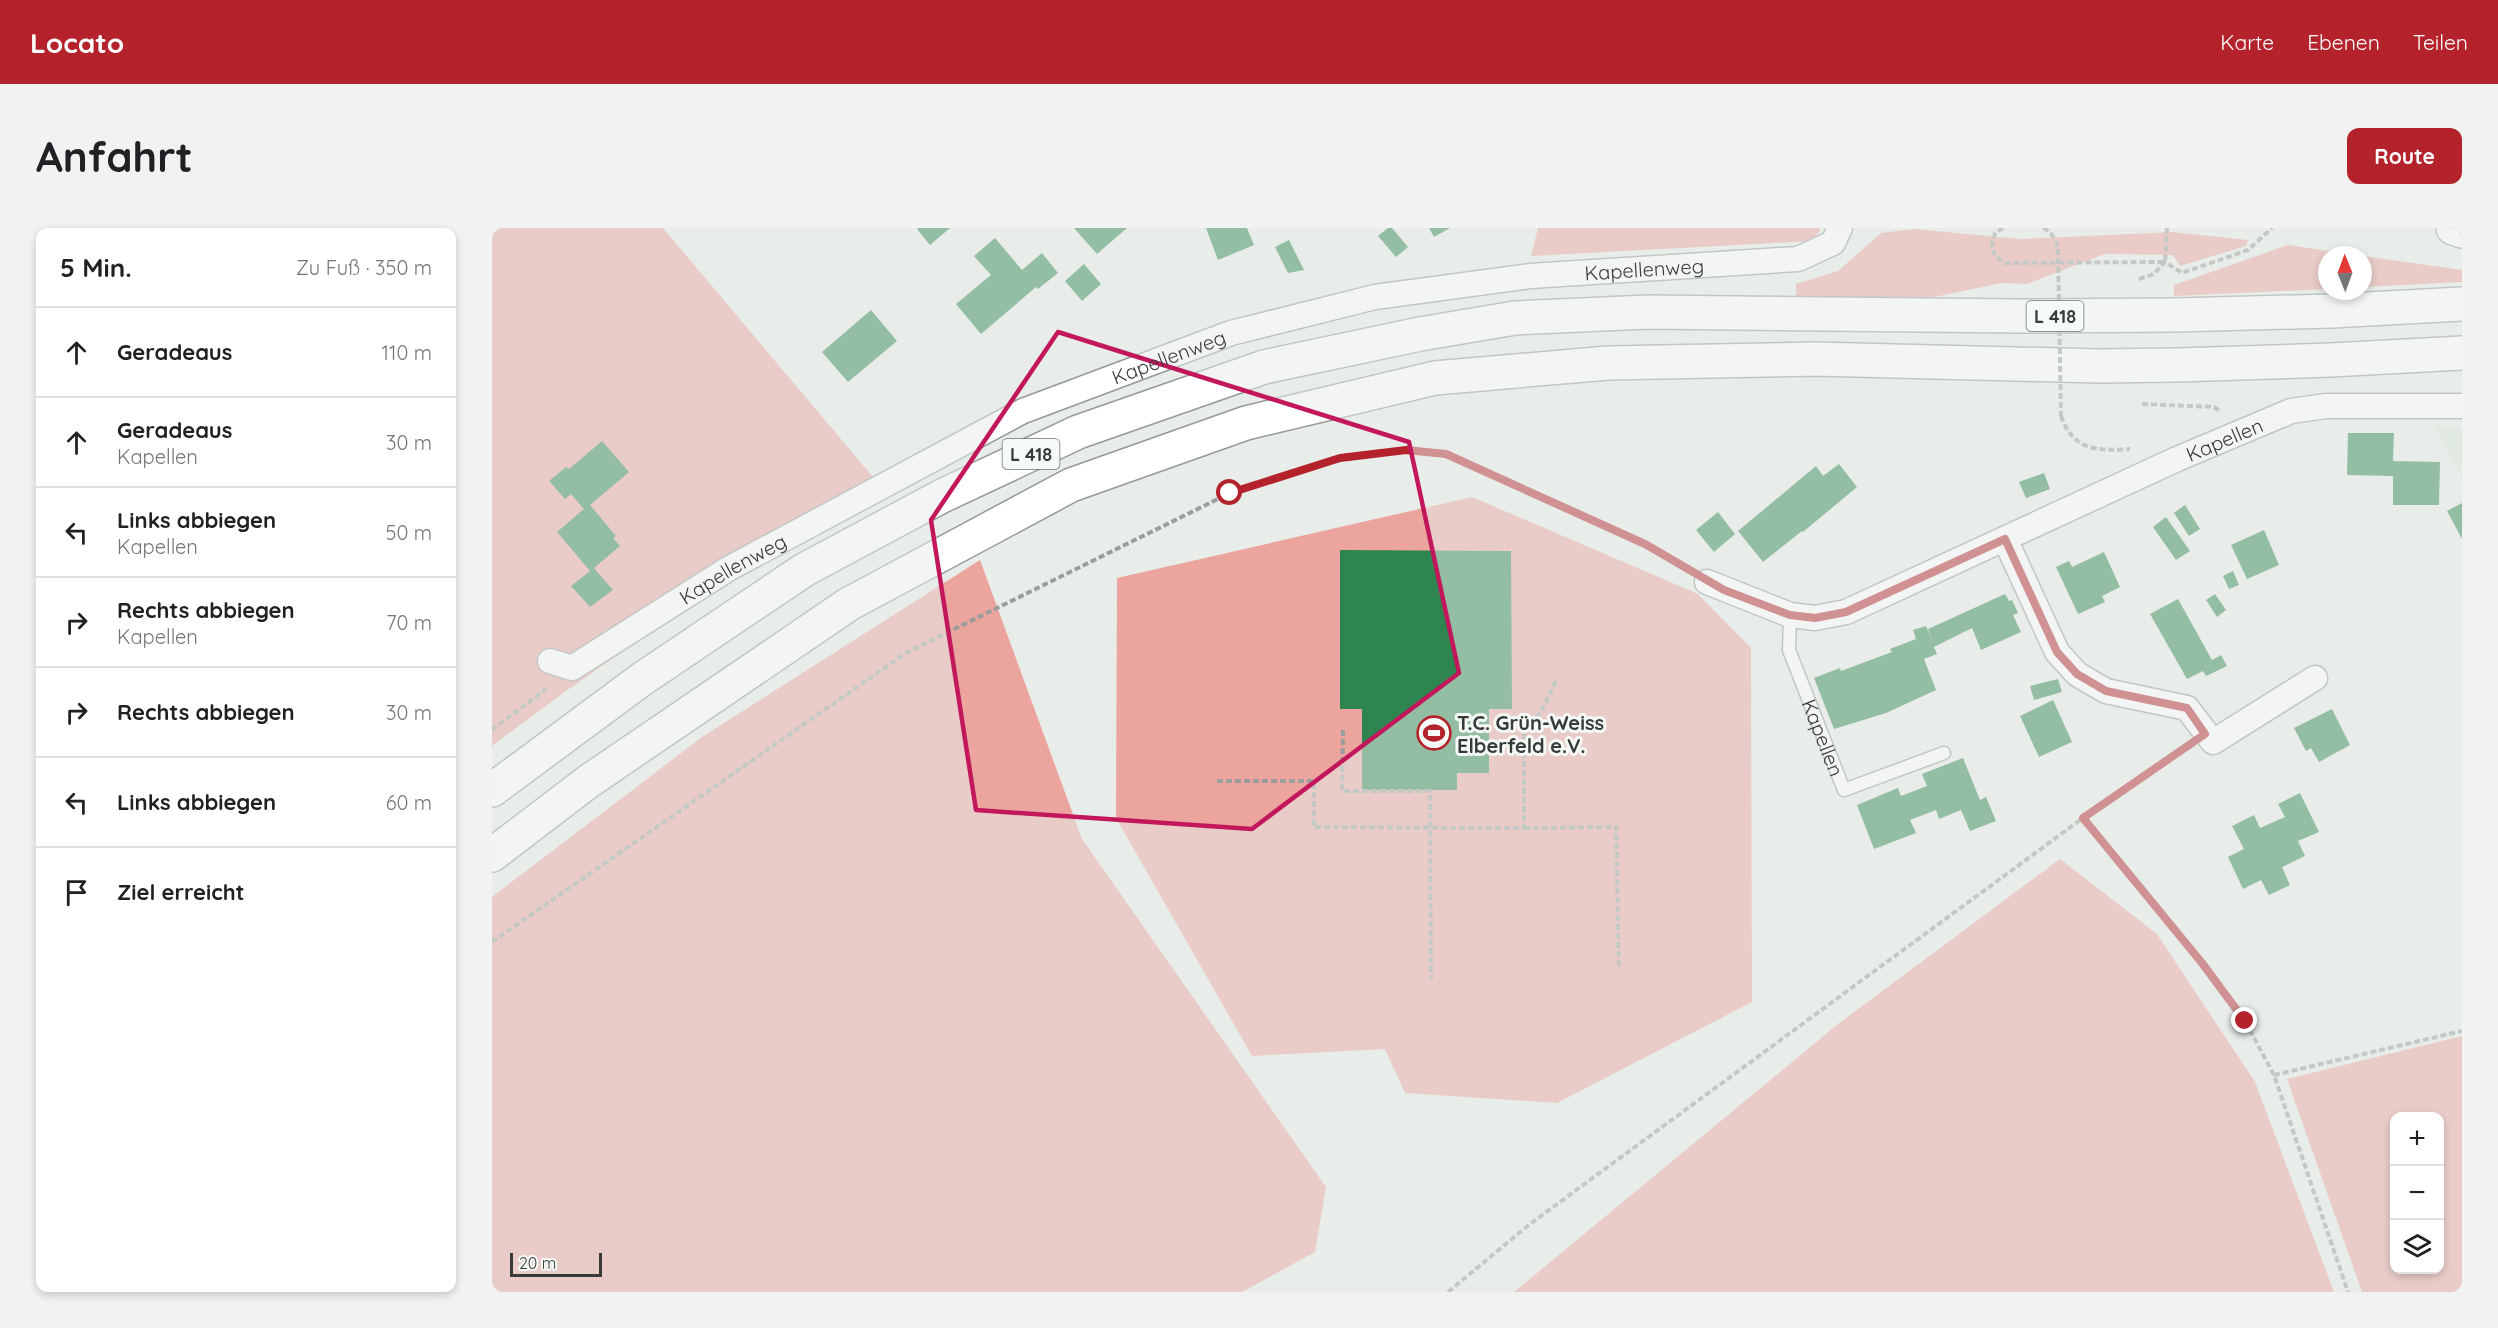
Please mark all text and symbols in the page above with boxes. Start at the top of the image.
text: Locato [30,25,124,60]
text: Karte [2220,29,2274,55]
text: Ebenen [2307,29,2380,55]
text: Teilen [2413,29,2468,55]
button: Route [2347,128,2462,184]
text: Anfahrt [36,130,193,183]
north arrow [2318,246,2372,300]
text: 5 Min. [60,251,132,284]
street label: Kapellenweg [1584,252,1705,285]
text: Zu Fuß · 350 m [296,255,432,280]
road number: L 418 [2026,301,2084,331]
street label: Kapellenweg [1108,324,1229,389]
icon: ahead [60,336,93,369]
text: Geradeaus [117,338,232,366]
text: 110 m [382,340,432,365]
street label: Kapellen [2182,412,2266,466]
text: Geradeaus [117,416,232,444]
icon: ahead [60,426,93,459]
text: 30 m [386,430,432,455]
road number: L 418 [1002,439,1060,469]
text: Kapellen [117,444,198,469]
route start [1216,479,1242,505]
text: Links abbiegen [117,506,276,534]
icon: left [60,516,93,549]
text: 50 m [386,520,432,545]
street label: Kapellenweg [674,528,790,609]
text: Kapellen [117,534,198,559]
text: Rechts abbiegen [117,596,295,624]
icon: right [60,606,93,639]
text: 70 m [386,610,432,635]
text: Kapellen [117,624,198,649]
street label: Kapellen [1797,695,1850,780]
icon: right [60,696,93,729]
text: Rechts abbiegen [117,698,295,726]
text: 30 m [386,700,432,725]
place label: T.C. Grün-Weiss Elberfeld e.V. [1457,710,1604,758]
sports icon: T.C. Grün-Weiss Elberfeld e.V. [1416,715,1452,751]
icon: left [60,786,93,819]
text: Links abbiegen [117,788,276,816]
text: 60 m [386,790,432,815]
icon: arrive [60,876,93,909]
text: Ziel erreicht [117,878,245,906]
route end [2231,1007,2257,1033]
map controls [2390,1112,2444,1274]
button: + [2390,1112,2444,1166]
button: − [2390,1166,2444,1220]
button: layers [2390,1220,2444,1274]
scale bar [510,1250,602,1278]
text: 20 m [519,1253,556,1273]

